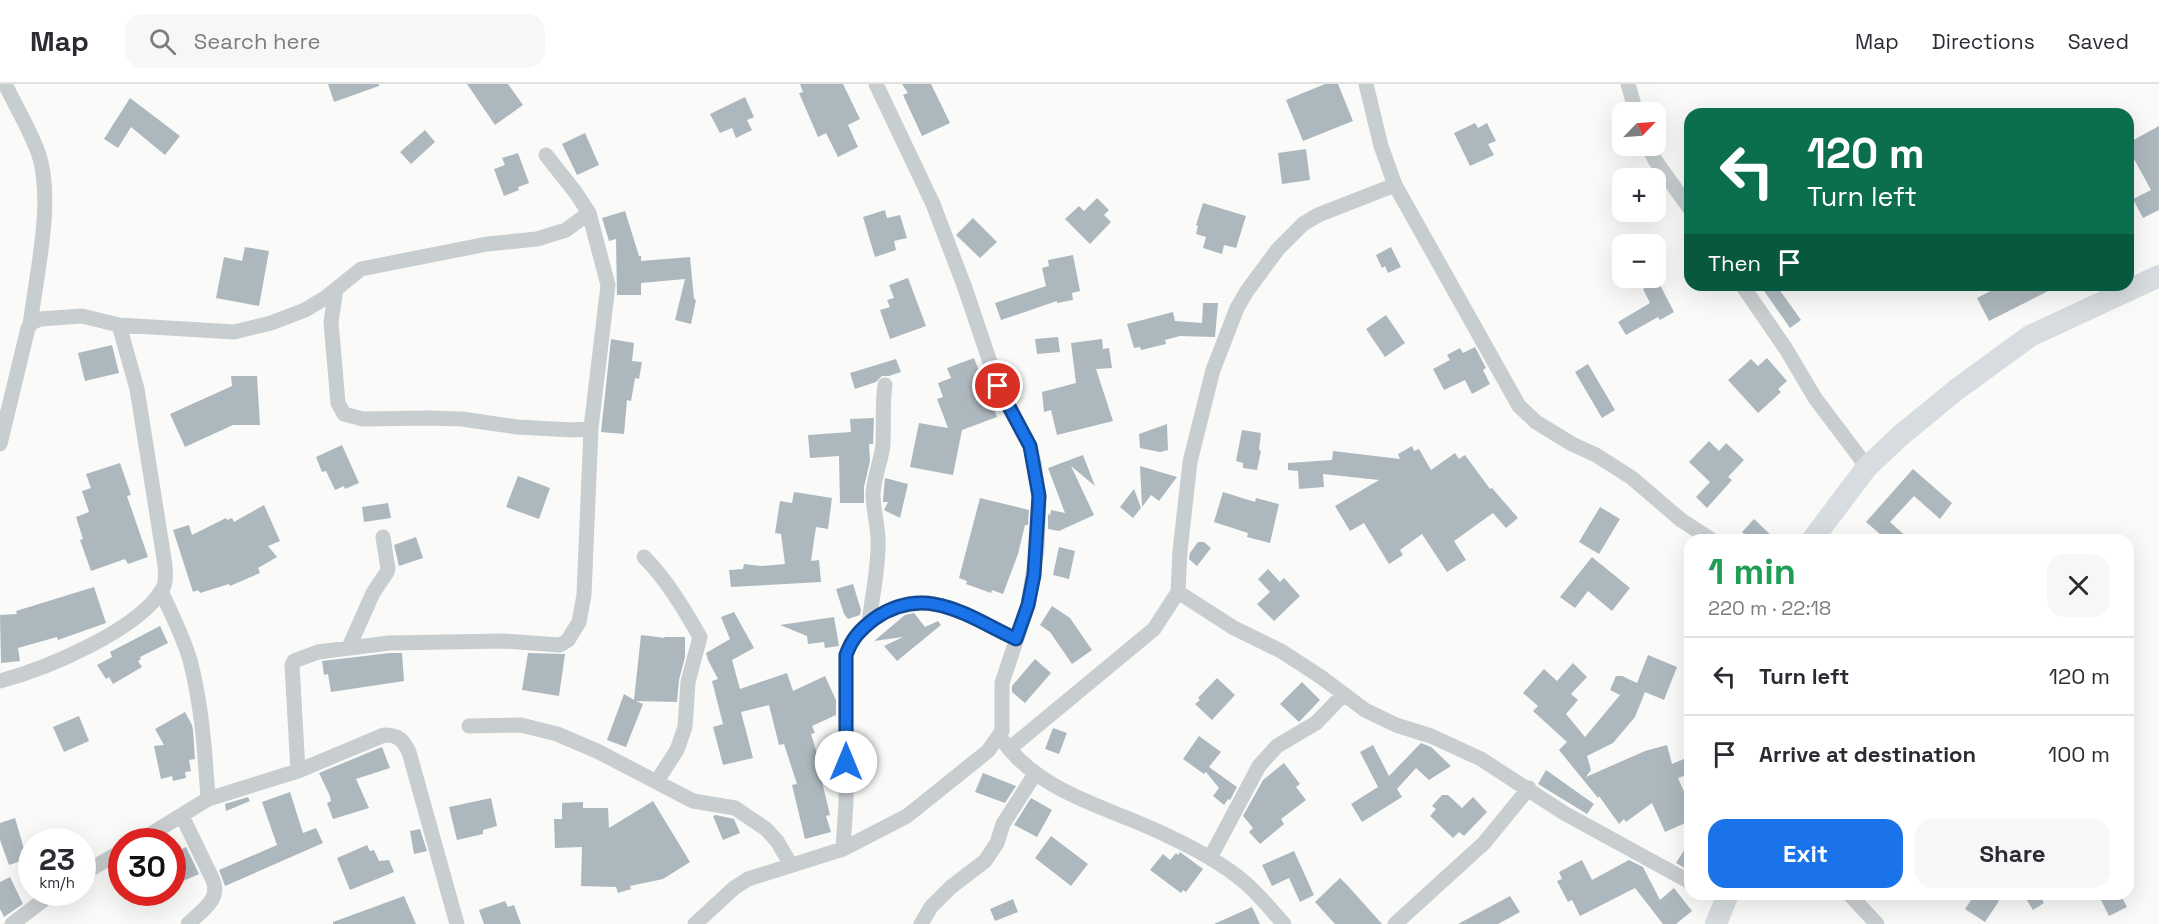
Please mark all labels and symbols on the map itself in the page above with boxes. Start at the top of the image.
north arrow [1612,102,1666,156]
pin [972,360,1023,411]
position arrow [814,730,878,794]
speed limit sign: 30 [108,828,186,906]

